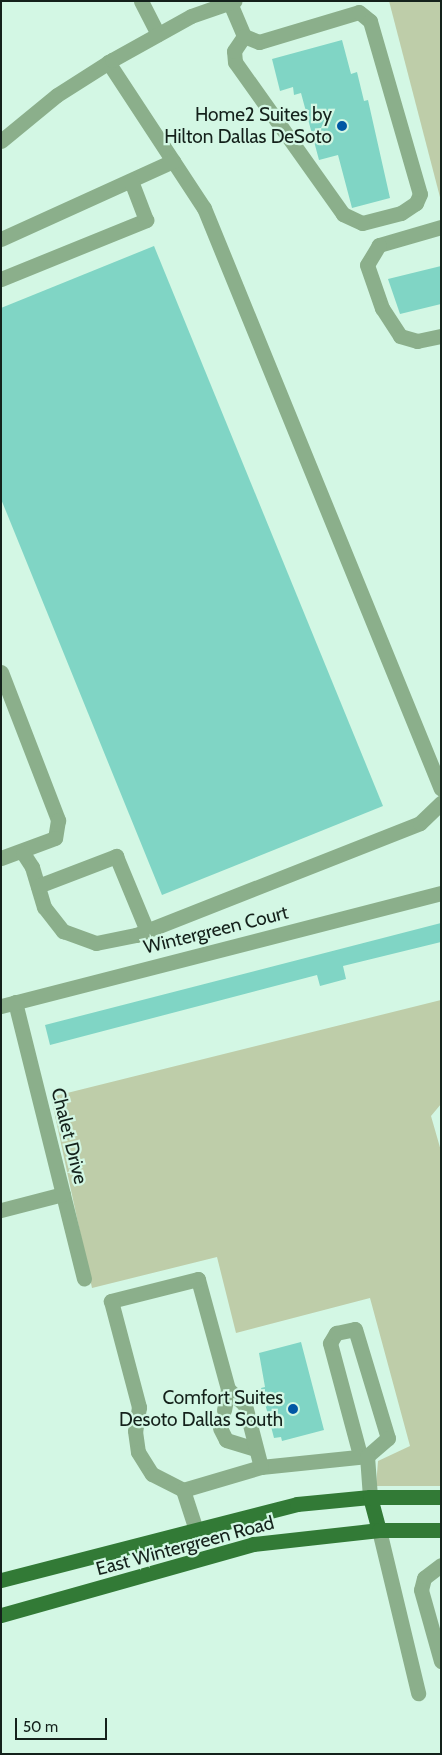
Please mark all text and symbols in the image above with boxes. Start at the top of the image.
place label: Home2 Suites by Hilton Dallas DeSoto [164,104,332,148]
marker: Home2 Suites by Hilton Dallas DeSoto [336,120,348,132]
street label: Wintergreen Court [141,901,291,959]
street label: Chalet Drive [46,1085,92,1187]
place label: Comfort Suites Desoto Dallas South [119,1387,283,1431]
marker: Comfort Suites Desoto Dallas South [287,1403,299,1415]
street label: East Wintergreen Road [94,1511,276,1581]
scale bar [18,1708,110,1740]
text: 50 m [23,1718,58,1736]

